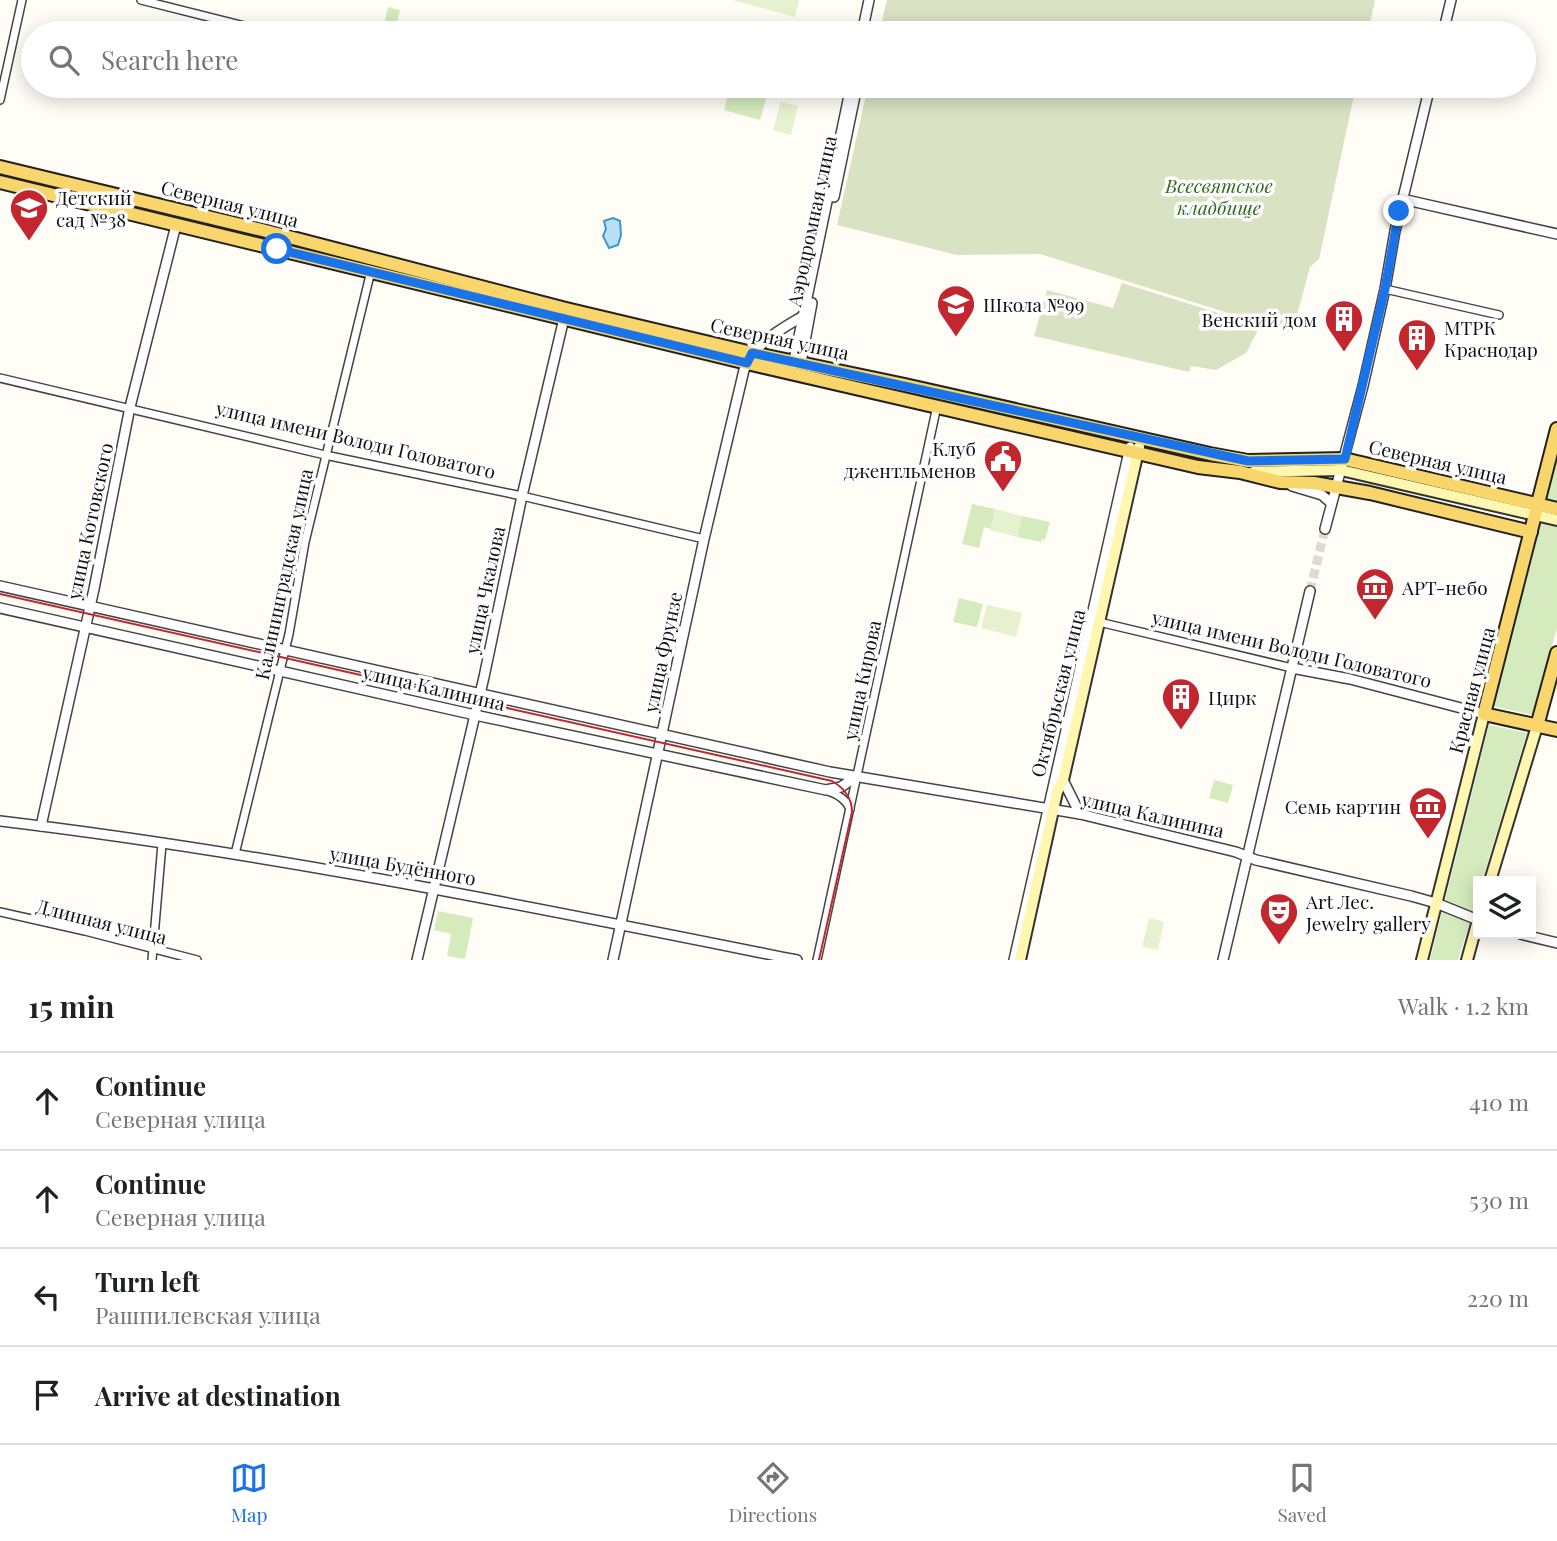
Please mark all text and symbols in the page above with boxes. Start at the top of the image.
search box [21,21,1536,98]
icon: search [45,41,83,79]
text: Search here [101,42,238,77]
street label: Аэродромная улица [780,133,842,310]
park label: Всесвятское кладбище [1164,172,1273,220]
street label: Северная улица [158,173,302,233]
place label: Детский сад №38 [56,184,132,232]
school or university icon: Детский сад №38 [8,187,50,242]
route end [1383,195,1414,226]
route start [261,233,292,264]
school or university icon: Школа №99 [935,283,977,338]
place label: Школа №99 [983,291,1084,317]
building icon: Венский дом [1323,298,1365,353]
place label: Венский дом [1201,306,1317,332]
street label: Северная улица [708,311,852,365]
place label: МТРК Краснодар [1444,314,1538,362]
building icon: МТРК Краснодар [1396,317,1438,372]
street label: улица имени Володи Головатого [213,394,498,484]
street label: Северная улица [1366,432,1510,490]
place label: Клуб джентльменов [844,435,976,483]
public building icon: Клуб джентльменов [982,438,1024,493]
street label: улица Котовского [59,440,118,603]
street label: Калининградская улица [248,466,318,682]
street label: улица Чкалова [458,523,510,657]
museum icon: АРТ-небо [1354,566,1396,621]
place label: АРТ-небо [1401,574,1488,600]
street label: улица Фрунзе [636,589,687,716]
street label: улица имени Володи Головатого [1149,603,1434,693]
street label: Октябрьская улица [1024,606,1091,780]
street label: улица Кирова [835,617,887,743]
street label: Красная улица [1442,623,1500,756]
street label: улица Калинина [359,658,508,716]
building icon: Цирк [1160,676,1202,731]
place label: Цирк [1208,684,1256,710]
street label: улица Калинина [1078,785,1227,843]
museum icon: Семь картин [1407,785,1449,840]
place label: Семь картин [1285,793,1401,819]
street label: улица Будённого [327,839,478,891]
map controls [1473,876,1536,939]
button: layers [1473,876,1536,939]
place label: Art Лес. Jewelry gallery [1305,888,1431,936]
theatre icon: Art Лес. Jewelry gallery [1258,891,1300,946]
street label: Длинная улица [34,892,170,950]
text: 15 min [28,986,114,1026]
text: Walk · 1.2 km [1398,990,1529,1021]
text: Continue [95,1068,206,1103]
icon: ahead [28,1082,66,1120]
text: 410 m [1469,1086,1529,1117]
text: Северная улица [95,1103,266,1134]
text: Continue [95,1166,206,1201]
icon: ahead [28,1180,66,1218]
text: 530 m [1469,1184,1529,1215]
text: Северная улица [95,1201,266,1232]
text: Turn left [95,1264,200,1299]
icon: left [28,1278,66,1316]
text: 220 m [1467,1282,1529,1313]
text: Рашпилевская улица [95,1299,321,1330]
icon: arrive [28,1376,66,1414]
text: Arrive at destination [95,1378,341,1413]
tab: Map [230,1459,268,1527]
tab: Directions [728,1459,817,1527]
tab: Saved [1277,1459,1327,1527]

